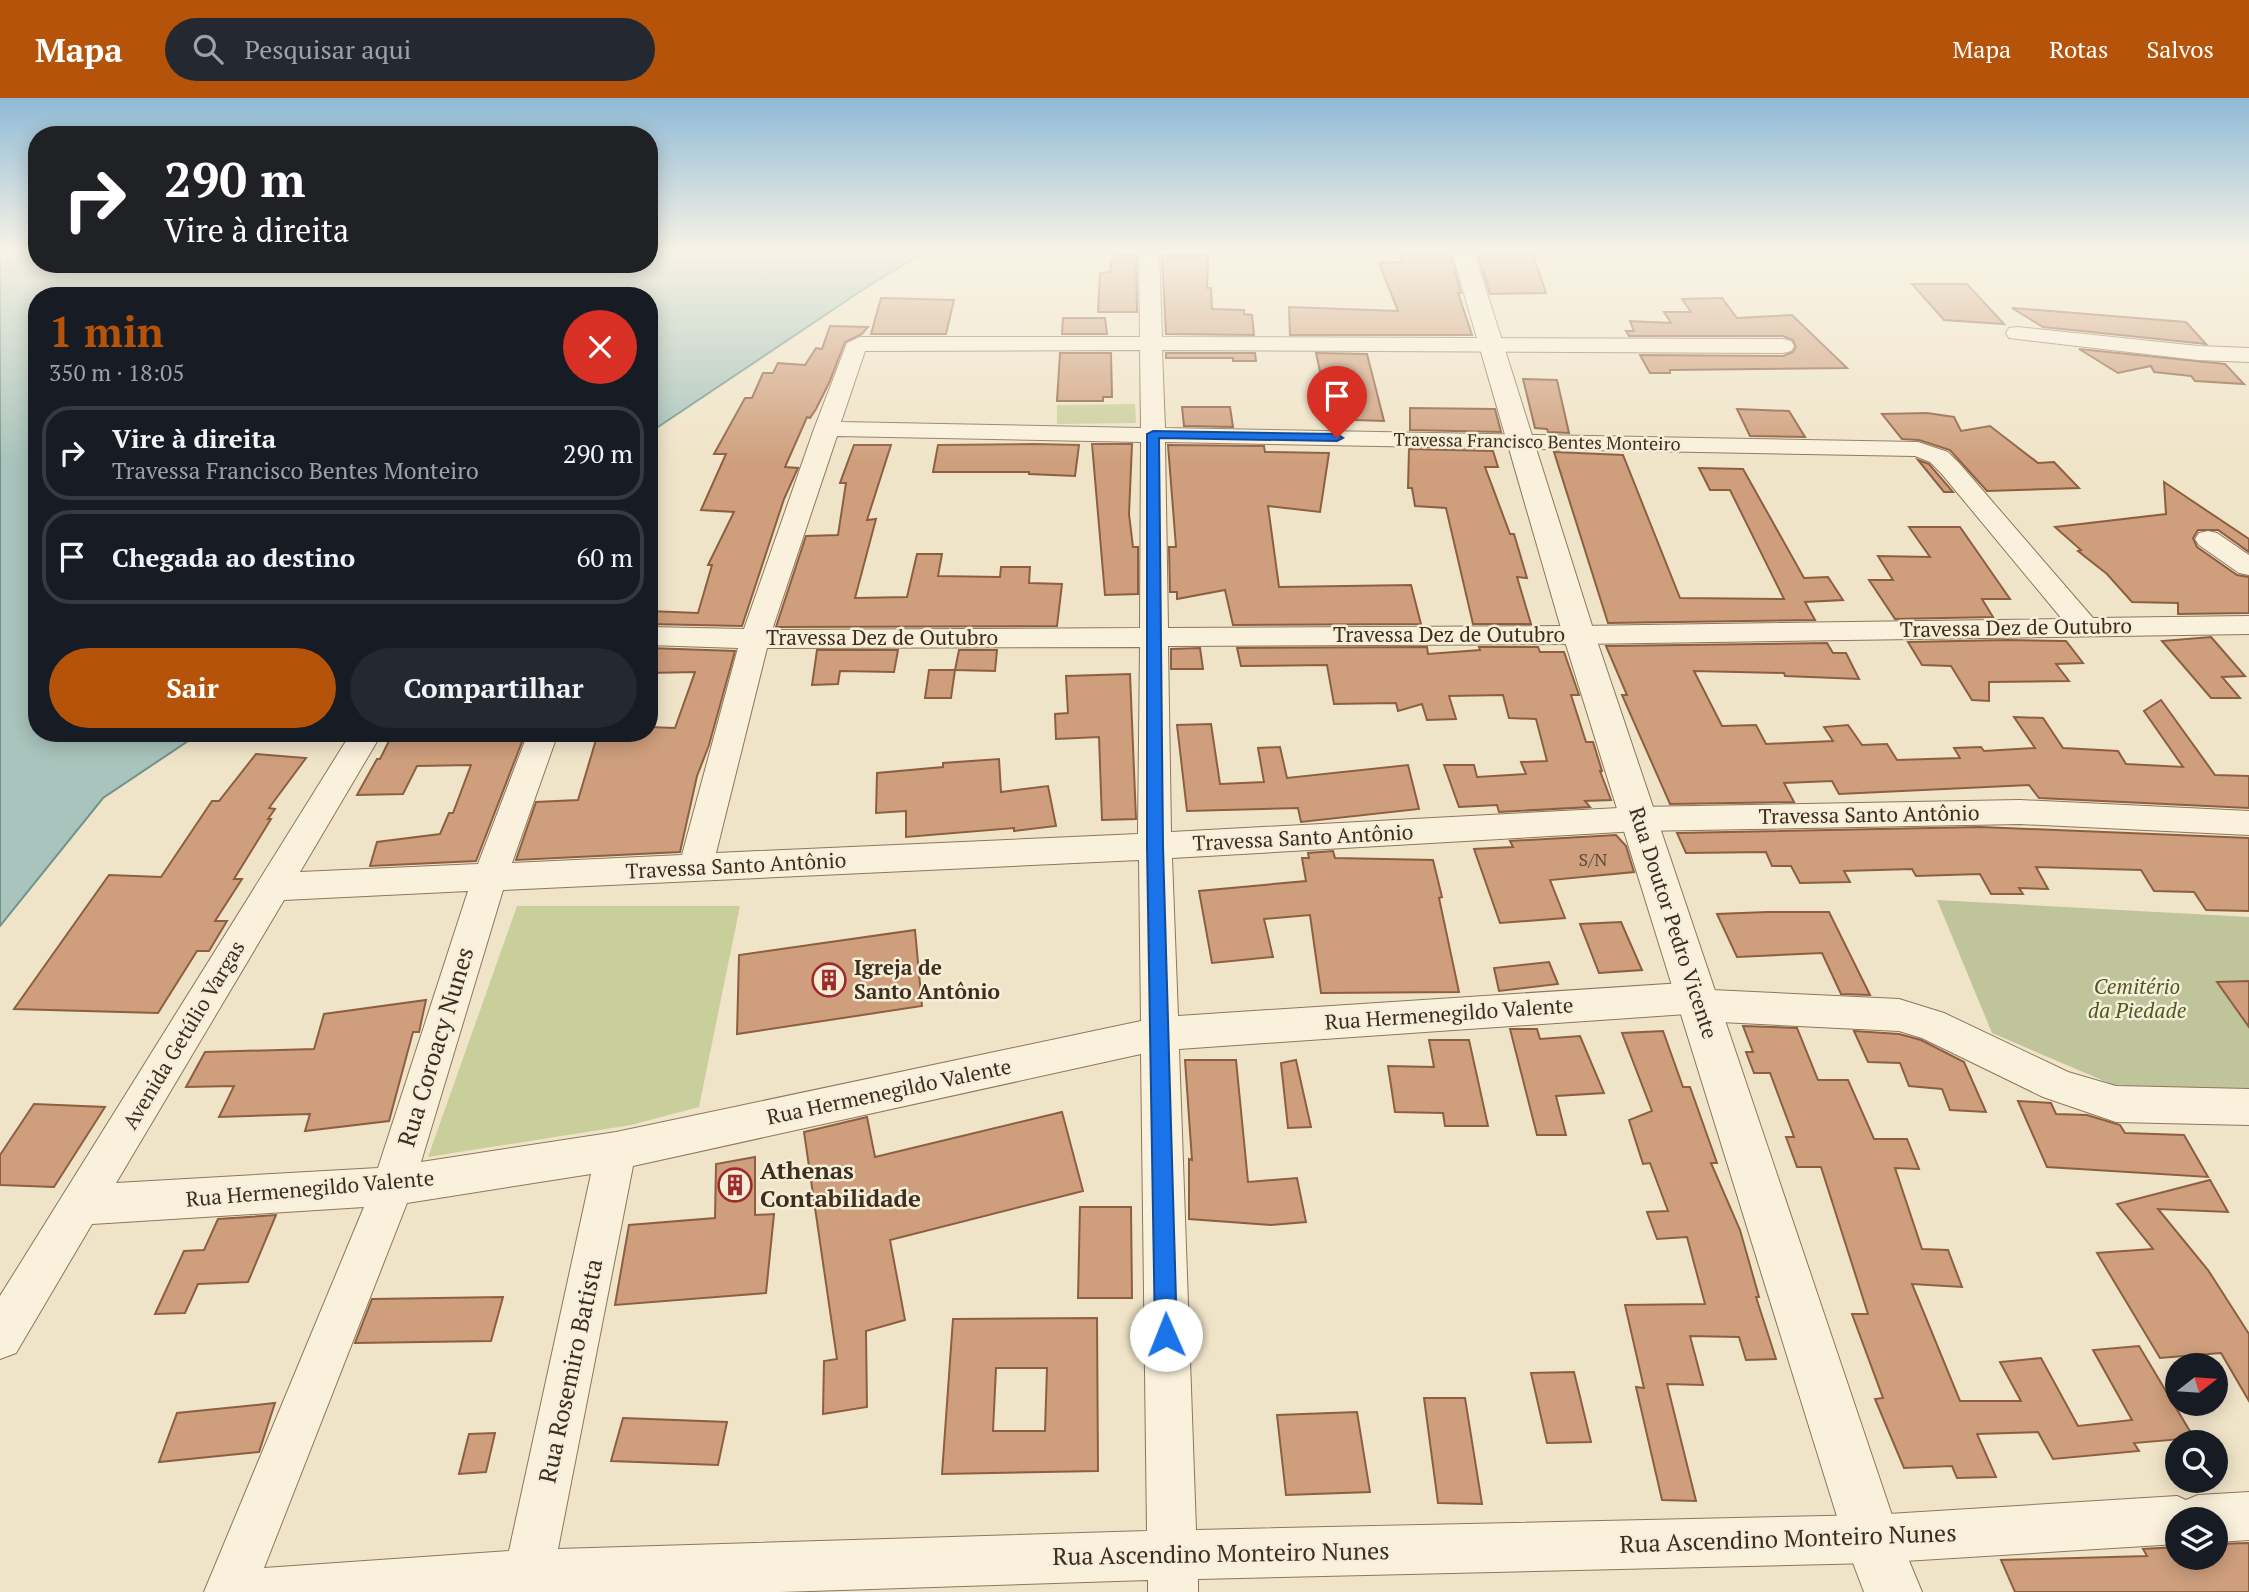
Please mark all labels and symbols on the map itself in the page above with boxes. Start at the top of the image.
pin [1307,366,1367,438]
street label: Travessa Francisco Bentes Monteiro [1393,426,1681,456]
street label: Travessa Dez de Outubro [1900,611,2132,643]
street label: Travessa Dez de Outubro [1333,620,1565,648]
street label: Travessa Dez de Outubro [766,623,998,651]
street label: Travessa Santo Antônio [1758,798,1980,830]
street label: Rua Doutor Pedro Vicente [1623,803,1725,1042]
street label: Travessa Santo Antônio [1192,817,1414,857]
street label: Travessa Santo Antônio [625,845,847,885]
house number: S/N [1578,847,1608,871]
street label: Avenida Getúlio Vargas [116,935,251,1134]
street label: Rua Coroacy Nunes [389,943,481,1150]
place label: Igreja de Santo Antônio [854,953,1000,1005]
building icon: Igreja de Santo Antônio [810,961,848,999]
park label: Cemitério da Piedade [2088,972,2187,1024]
street label: Rua Hermenegildo Valente [1324,990,1574,1036]
street label: Rua Hermenegildo Valente [764,1051,1014,1131]
place label: Athenas Contabilidade [760,1154,921,1214]
street label: Rua Hermenegildo Valente [185,1163,435,1213]
building icon: Athenas Contabilidade [716,1166,754,1204]
street label: Rua Rosemiro Batista [531,1256,609,1486]
position arrow [1129,1298,1203,1372]
north arrow [2165,1353,2228,1416]
street label: Rua Ascendino Monteiro Nunes [1619,1516,1957,1560]
street label: Rua Ascendino Monteiro Nunes [1052,1534,1390,1572]

